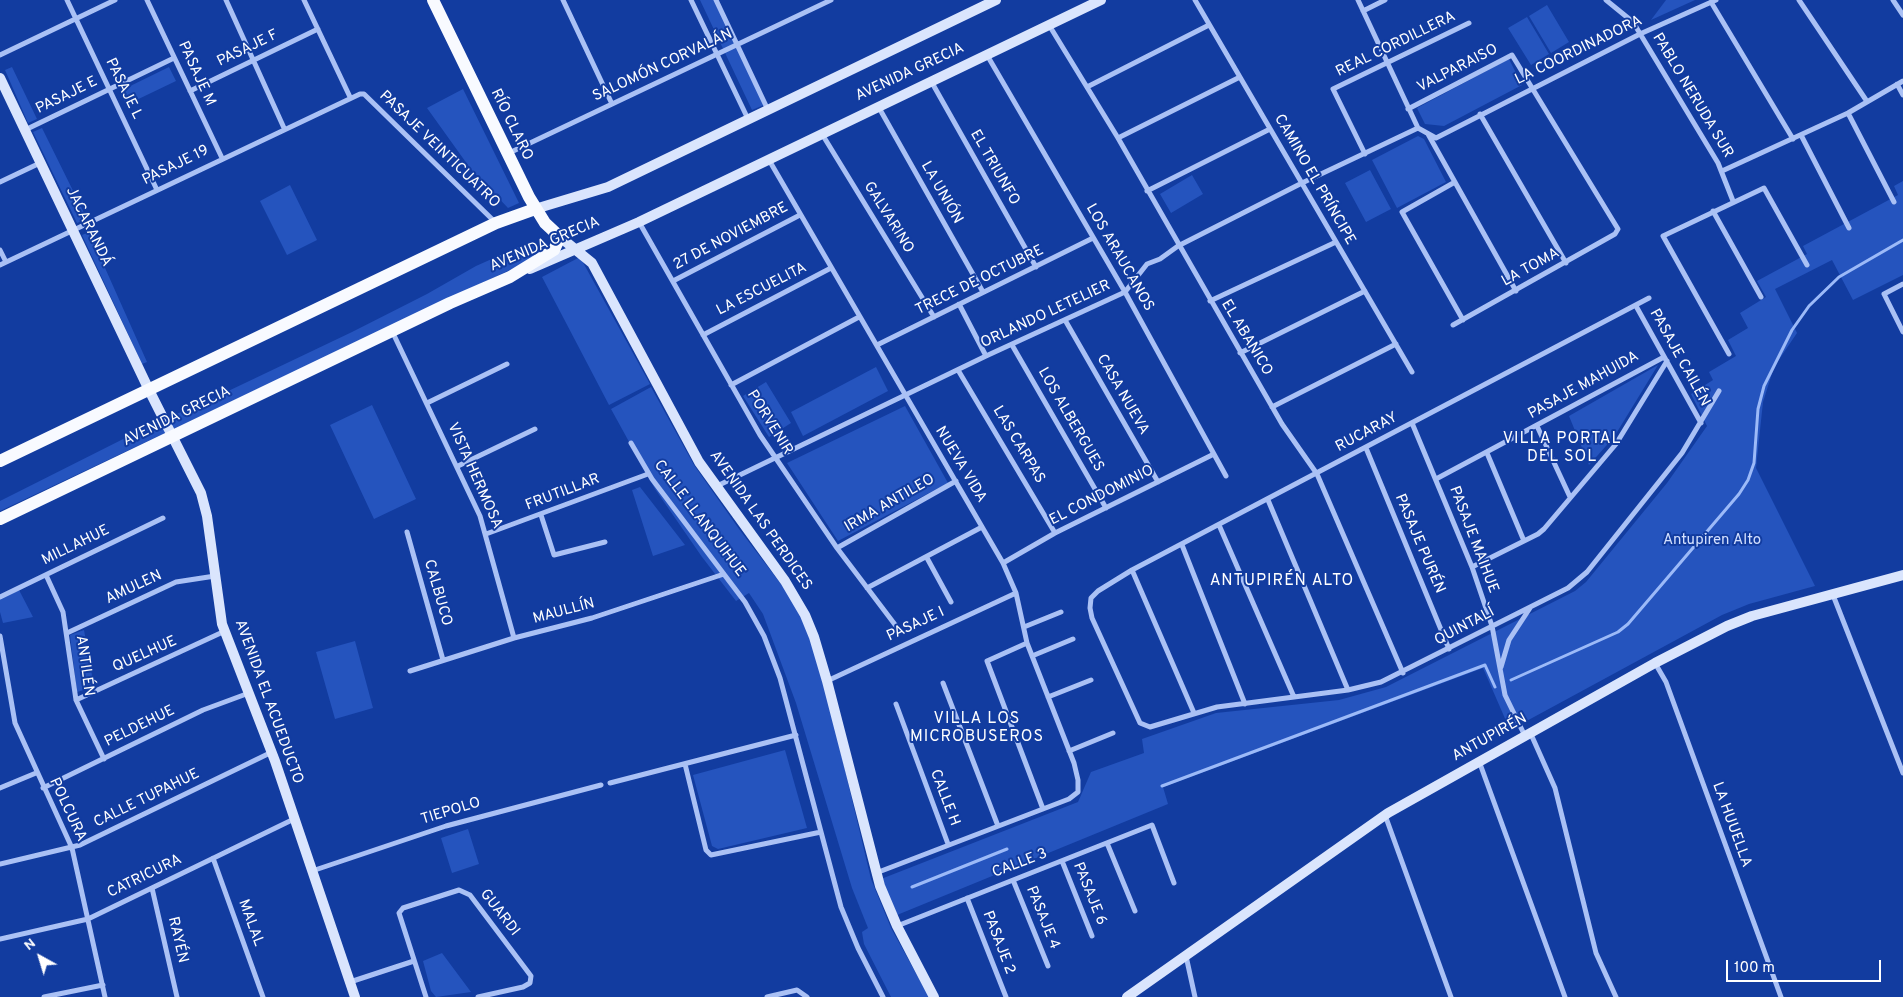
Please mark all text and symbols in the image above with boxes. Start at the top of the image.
street label: REAL CORDILLERA [1333,8,1459,82]
street label: LA COORDINADORA [1513,12,1645,90]
street label: SALOMÓN CORVALÁN [590,26,736,106]
street label: PASAJE F [215,27,281,71]
street label: PABLO NERUDA SUR [1648,30,1736,162]
street label: PASAJE M [173,39,219,109]
street label: AVENIDA GRECIA [853,40,967,106]
street label: VALPARAISO [1415,41,1501,97]
street label: PASAJE L [101,56,145,122]
street label: PASAJE E [33,73,101,119]
street label: RÍO CLARO [486,86,536,164]
street label: PASAJE VEINTICUATRO [375,88,503,212]
street label: CAMINO EL PRÍNCIPE [1269,112,1359,248]
street label: EL TRIUNFO [965,127,1023,209]
street label: PASAJE 19 [140,142,212,190]
street label: LA UNIÓN [916,159,966,227]
street label: GALVARINO [859,179,917,257]
street label: JACARANDÁ [61,184,115,270]
street label: 27 DE NOVIEMBRE [671,199,791,275]
street label: LOS ARAUCANOS [1081,201,1157,315]
street label: AVENIDA GRECIA [487,214,603,276]
street label: TRECE DE OCTUBRE [913,242,1047,320]
street label: LA TOMA [1499,245,1563,291]
street label: LA ESCUELITA [714,260,810,320]
street label: ORLANDO LETELIER [978,277,1114,353]
street label: EL ABANICO [1216,297,1276,379]
street label: PASAJE CAILÉN [1645,306,1713,410]
street label: PASAJE MAHUIDA [1526,348,1642,424]
street label: CASA NUEVA [1092,352,1152,438]
street label: LOS ALBERGUES [1033,365,1107,475]
street label: AVENIDA GRECIA [120,383,234,451]
street label: PORVENIR [742,387,796,459]
street label: LAS CARPAS [988,403,1048,487]
street label: RUCARAY [1333,409,1401,457]
street label: VISTA HERMOSA [443,420,505,532]
street label: NUEVA VIDA [930,424,990,506]
district label: VILLA PORTAL DEL SOL [1501,430,1623,468]
street label: AVENIDA LAS PERDICES [705,448,815,594]
street label: CALLE LLANQUIHUE [649,457,749,581]
street label: EL CONDOMINIO [1047,462,1157,530]
street label: FRUTILLAR [523,471,603,515]
street label: IRMA ANTILEO [842,471,938,537]
street label: PASAJE MAIHUE [1444,484,1502,596]
street label: PASAJE PURÉN [1390,491,1448,597]
street label: MILLAHUE [39,522,113,570]
park label: Antupiren Alto [1663,532,1761,550]
street label: CALBUCO [419,558,455,628]
street label: AMULEN [103,567,165,609]
district label: ANTUPIRÉN ALTO [1208,572,1356,592]
street label: MAULLÍN [531,595,597,629]
street label: PASAJE I [884,604,948,646]
street label: QUINTALÍ [1432,604,1498,650]
street label: AVENIDA EL ACUEDUCTO [230,617,306,787]
street label: QUELHUE [110,633,180,677]
street label: ANTILÉN [71,634,97,698]
street label: PELDEHUE [102,702,178,752]
district label: VILLA LOS MICROBUSEROS [908,710,1046,748]
street label: ANTUPIRÉN [1449,710,1531,766]
street label: CALLE TUPAHUE [91,766,203,832]
street label: CALLE H [925,767,963,829]
street label: POLCURA [44,775,90,845]
street label: LA HUUELLA [1707,780,1755,870]
street label: TIEPOLO [419,794,483,830]
street label: CALLE 3 [990,845,1050,883]
street label: CATRICURA [105,851,185,903]
street label: PASAJE 6 [1068,860,1110,928]
street label: PASAJE 4 [1021,884,1063,952]
street label: GUARDI [475,886,523,940]
street label: MALAL [233,897,267,949]
street label: PASAJE 2 [978,909,1018,977]
street label: RAYÉN [163,915,191,965]
north arrow [15,932,65,982]
text: N [21,935,40,955]
scale bar [1728,950,1883,982]
text: 100 m [1734,959,1775,978]

